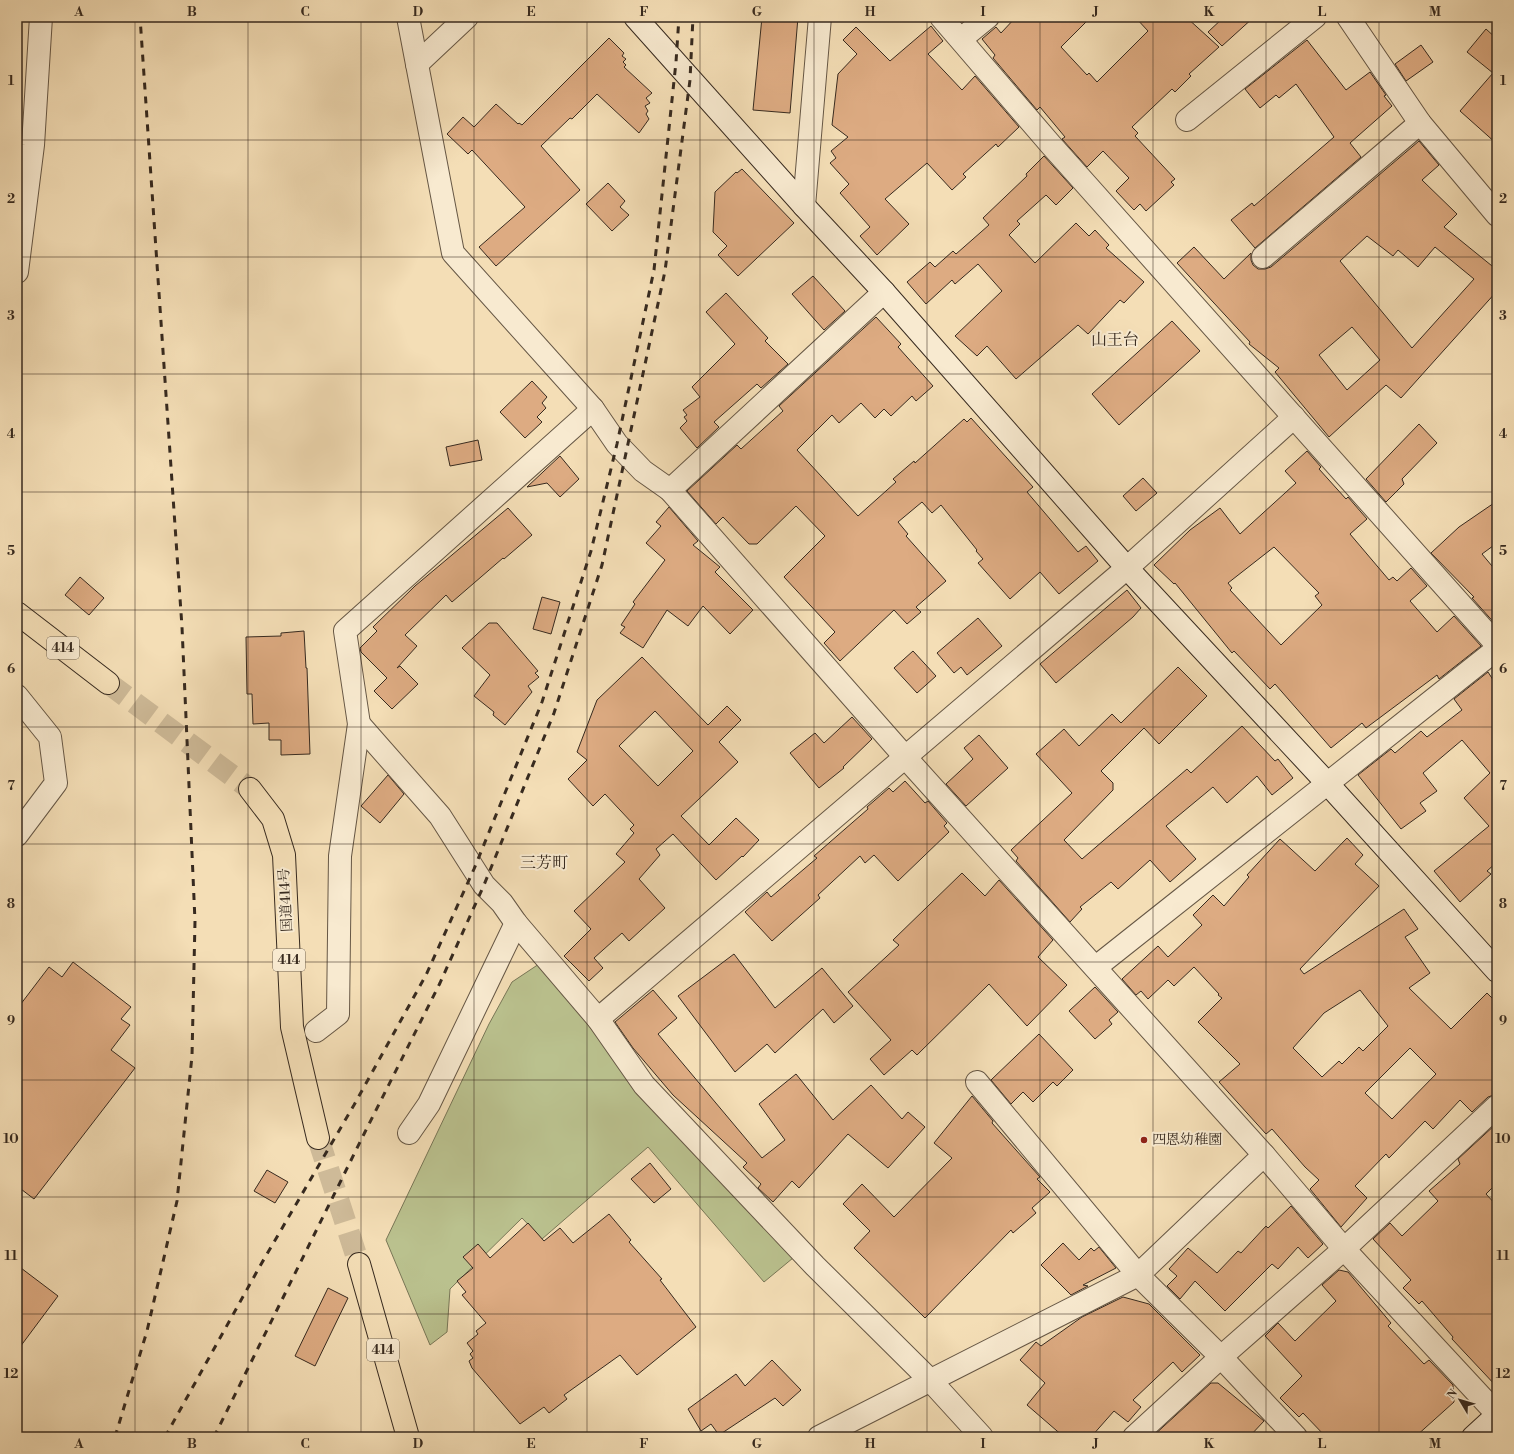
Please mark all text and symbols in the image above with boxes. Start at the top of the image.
text: A [73,4,84,20]
text: B [187,4,197,20]
text: C [300,4,310,20]
text: D [413,4,423,20]
text: E [526,4,536,20]
text: F [639,4,649,20]
text: G [752,4,763,20]
text: H [865,4,876,20]
text: I [980,4,986,20]
text: J [1091,4,1099,20]
text: K [1204,4,1215,20]
text: L [1318,4,1327,20]
text: M [1429,4,1441,20]
text: 1 [8,73,15,89]
text: 1 [1500,73,1507,89]
text: 2 [7,191,15,207]
text: 2 [1499,191,1507,207]
text: 3 [7,308,15,324]
text: 3 [1499,308,1507,324]
district label: 山王台 [1091,330,1139,350]
text: 4 [7,426,16,442]
text: 4 [1499,426,1508,442]
text: 5 [7,543,15,559]
text: 5 [1499,543,1507,559]
road number: 414 [47,637,79,659]
text: 6 [7,661,15,677]
text: 6 [1499,661,1507,677]
text: 7 [7,778,15,794]
text: 7 [1499,778,1507,794]
district label: 三芳町 [520,853,568,873]
street label: 国道414号 [275,868,297,932]
text: 8 [7,896,15,912]
text: 8 [1499,896,1507,912]
road number: 414 [273,949,305,971]
text: 9 [7,1013,15,1029]
text: 9 [1499,1013,1507,1029]
text: 10 [3,1131,19,1147]
place label: 四恩幼稚園 [1152,1131,1222,1149]
text: 10 [1495,1131,1511,1147]
marker: 四恩幼稚園 [1139,1135,1149,1145]
text: 11 [5,1248,18,1264]
text: 11 [1497,1248,1510,1264]
road number: 414 [367,1339,399,1361]
text: 12 [4,1366,18,1382]
text: 12 [1496,1366,1510,1382]
north arrow [1440,1380,1480,1420]
text: N [1445,1386,1461,1402]
text: A [73,1436,84,1452]
text: B [187,1436,197,1452]
text: C [300,1436,310,1452]
text: D [413,1436,423,1452]
text: E [526,1436,536,1452]
text: F [639,1436,649,1452]
text: G [752,1436,763,1452]
text: H [865,1436,876,1452]
text: I [980,1436,986,1452]
text: J [1091,1436,1099,1452]
text: K [1204,1436,1215,1452]
text: L [1318,1436,1327,1452]
text: M [1429,1436,1441,1452]

